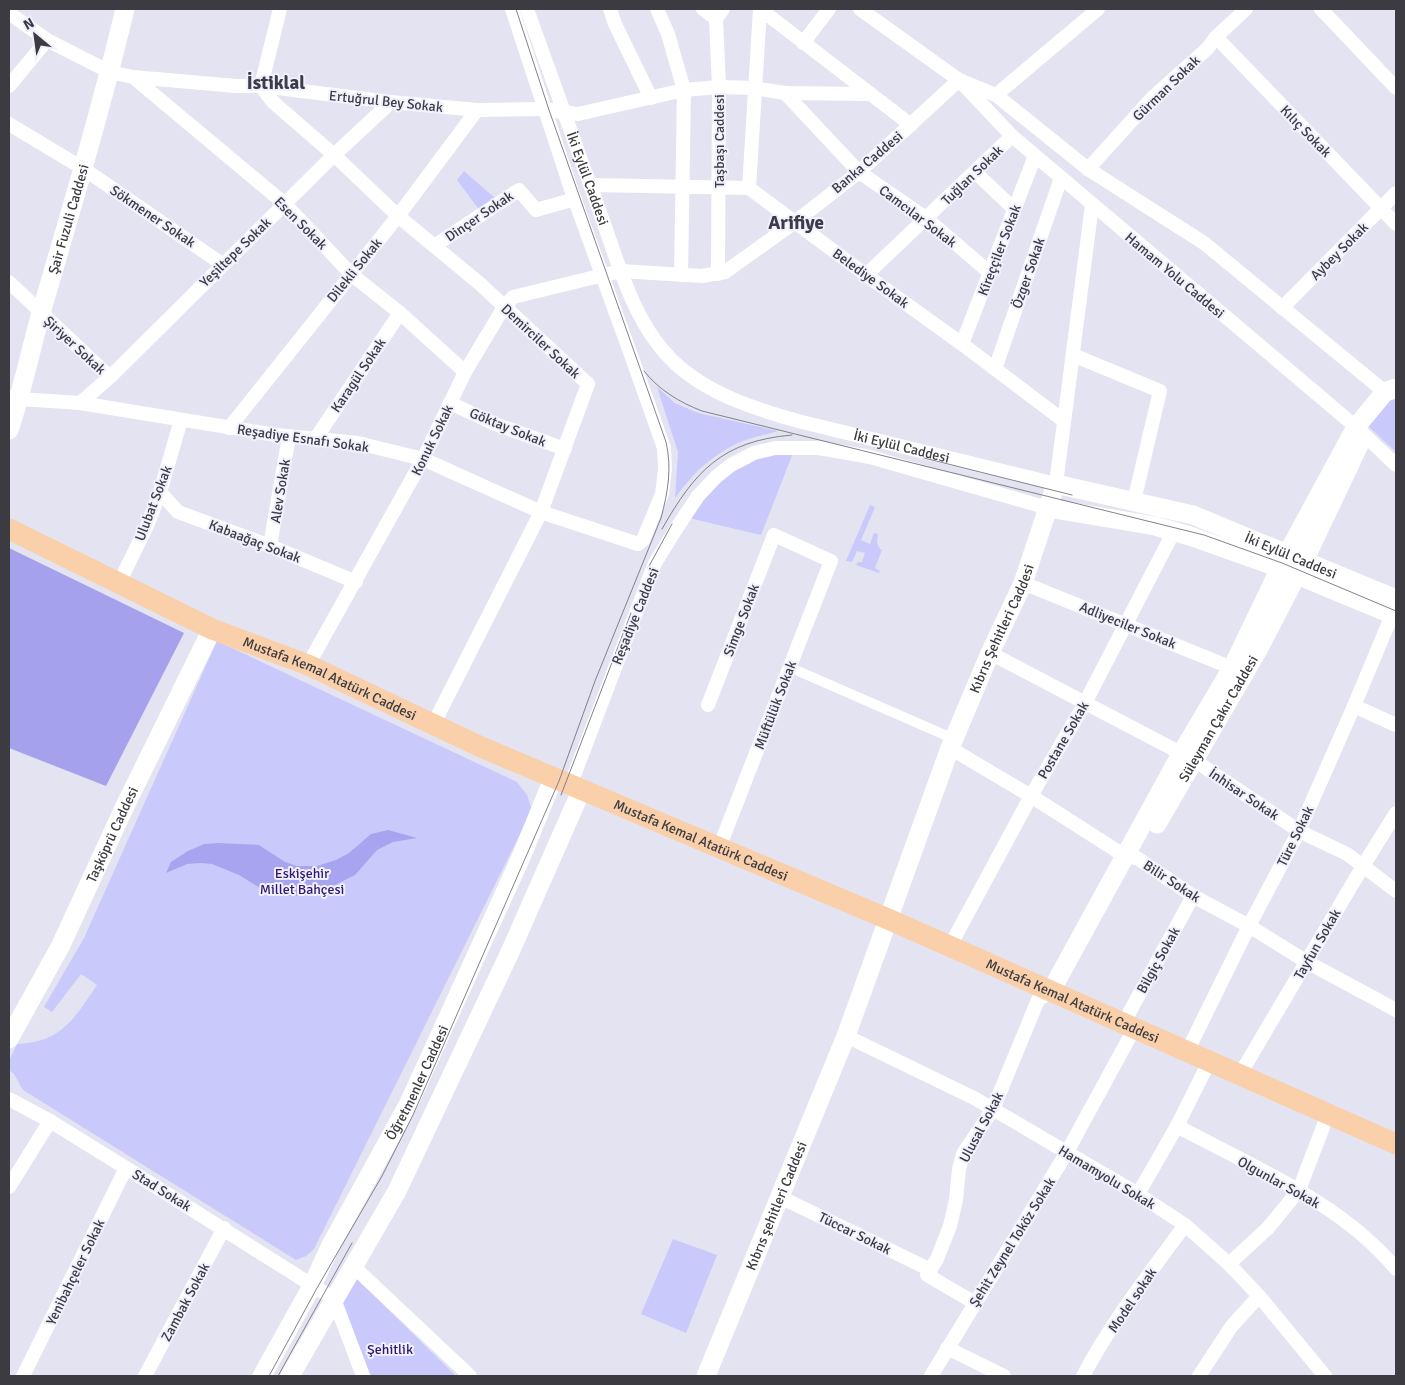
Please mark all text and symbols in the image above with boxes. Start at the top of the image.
north arrow [10,10,60,60]
text: N [21,14,37,34]
street label: Gürman Sokak [1129,52,1204,125]
district label: İstiklal [247,71,305,95]
street label: Ertuğrul Bey Sokak [328,87,444,116]
street label: Taşbaşı Caddesi [711,94,728,188]
street label: Kılıç Sokak [1277,102,1335,161]
street label: Banka Caddesi [828,128,906,197]
street label: İki Eylül Caddesi [563,129,612,228]
street label: Tuğlan Sokak [938,142,1007,209]
street label: Şair Fuzuli Caddesi [45,162,93,276]
street label: Sökmener Sokak [107,182,199,251]
street label: Camcılar Sokak [876,182,960,251]
street label: Dinçer Sokak [442,187,517,245]
street label: Esen Sokak [271,193,331,253]
street label: Kireççiler Sokak [974,202,1025,298]
district label: Arifiye [768,211,824,235]
street label: Yeşiltepe Sokak [196,214,275,291]
street label: Aybey Sokak [1307,219,1372,284]
street label: Hamam Yolu Caddesi [1122,229,1228,322]
street label: Dilekli Sokak [323,235,385,306]
street label: Özger Sokak [1008,235,1049,311]
street label: Belediye Sokak [829,245,912,312]
street label: Demirciler Sokak [498,300,584,382]
street label: Şiriyer Sokak [40,312,109,378]
street label: Karagül Sokak [327,335,390,416]
street label: Konuk Sokak [408,402,457,479]
street label: Göktay Sokak [467,404,549,451]
street label: Reşadiye Esnafı Sokak [236,421,370,456]
street label: İki Eylül Caddesi [852,427,951,467]
street label: Alev Sokak [267,458,294,524]
street label: Ulubat Sokak [131,463,176,543]
street label: Kabaağaç Sokak [206,516,303,567]
street label: İki Eylül Caddesi [1242,529,1339,583]
street label: Kıbrıs Şehitleri Caddesi [966,562,1038,696]
street label: Reşadiye Caddesi [608,565,663,667]
street label: Simge Sokak [720,581,763,659]
street label: Adliyeciler Sokak [1077,598,1179,653]
street label: Mustafa Kemal Atatürk Caddesi [240,633,419,724]
street label: Süleyman Çakır Caddesi [1175,652,1262,785]
street label: Müftülük Sokak [751,658,800,752]
street label: Postane Sokak [1034,698,1093,782]
street label: İnhisar Sokak [1205,765,1282,824]
street label: Taşköprü Caddesi [83,784,142,885]
street label: Mustafa Kemal Atatürk Caddesi [611,796,791,885]
street label: Türe Sokak [1274,803,1317,869]
street label: Bilir Sokak [1140,857,1203,906]
park label: Eskişehir Millet Bahçesi [260,865,344,898]
street label: Tayfun Sokak [1290,906,1344,983]
street label: Bilgiç Sokak [1133,924,1184,996]
street label: Mustafa Kemal Atatürk Caddesi [983,955,1162,1047]
street label: Öğretmenler Caddesi [382,1023,452,1143]
street label: Ulusal Sokak [956,1089,1007,1165]
street label: Kıbrıs şehitleri Caddesi [742,1139,811,1273]
street label: Hamamyolu Sokak [1055,1142,1158,1213]
street label: Olgunlar Sokak [1235,1153,1323,1212]
street label: Stad Sokak [129,1166,194,1215]
street label: Şehit Zeynel Toköz Sokak [966,1175,1059,1310]
street label: Tüccar Sokak [816,1209,894,1258]
street label: Yenibahçeler Sokak [42,1216,108,1328]
street label: Zambak Sokak [158,1260,213,1344]
street label: Model sokak [1104,1265,1160,1336]
park label: Şehitlik [367,1341,413,1358]

